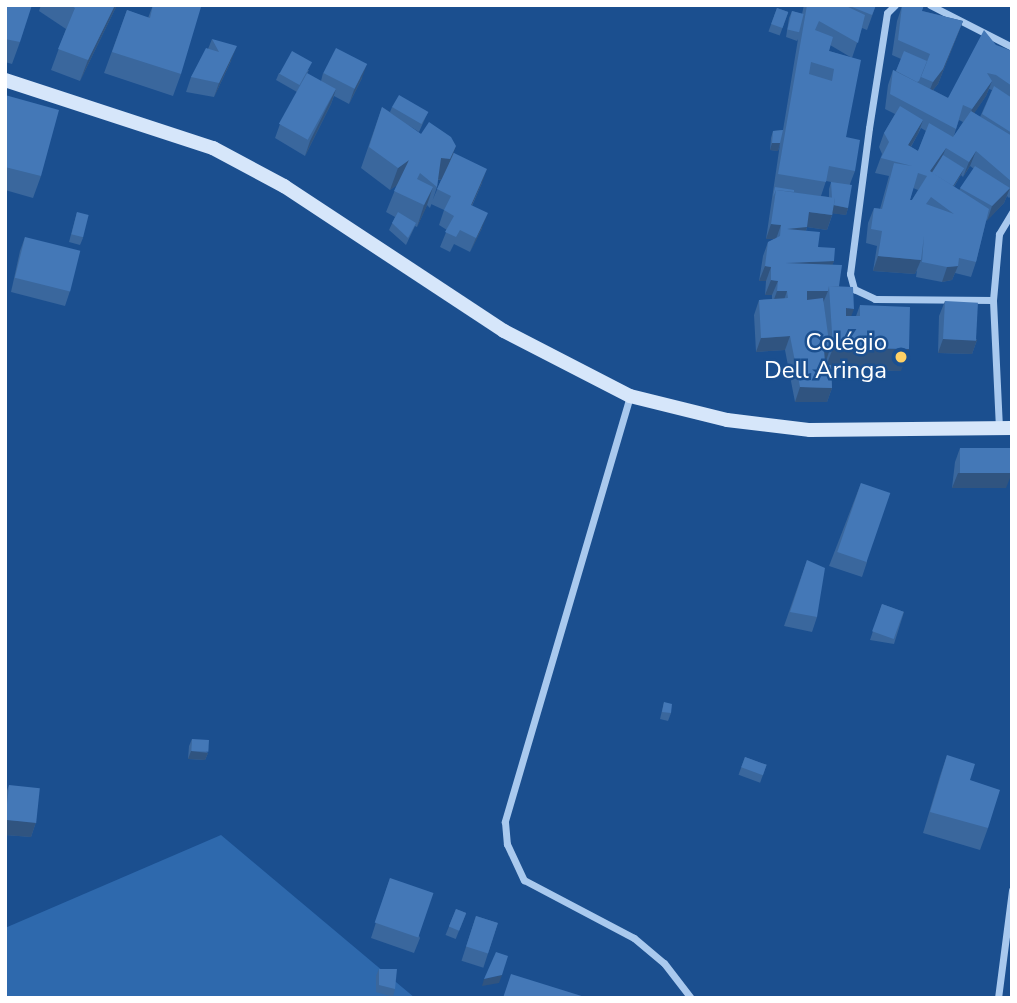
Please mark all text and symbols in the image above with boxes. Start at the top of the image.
place label: Colégio Dell Aringa [764,329,887,385]
marker: Colégio Dell Aringa [893,349,909,365]

